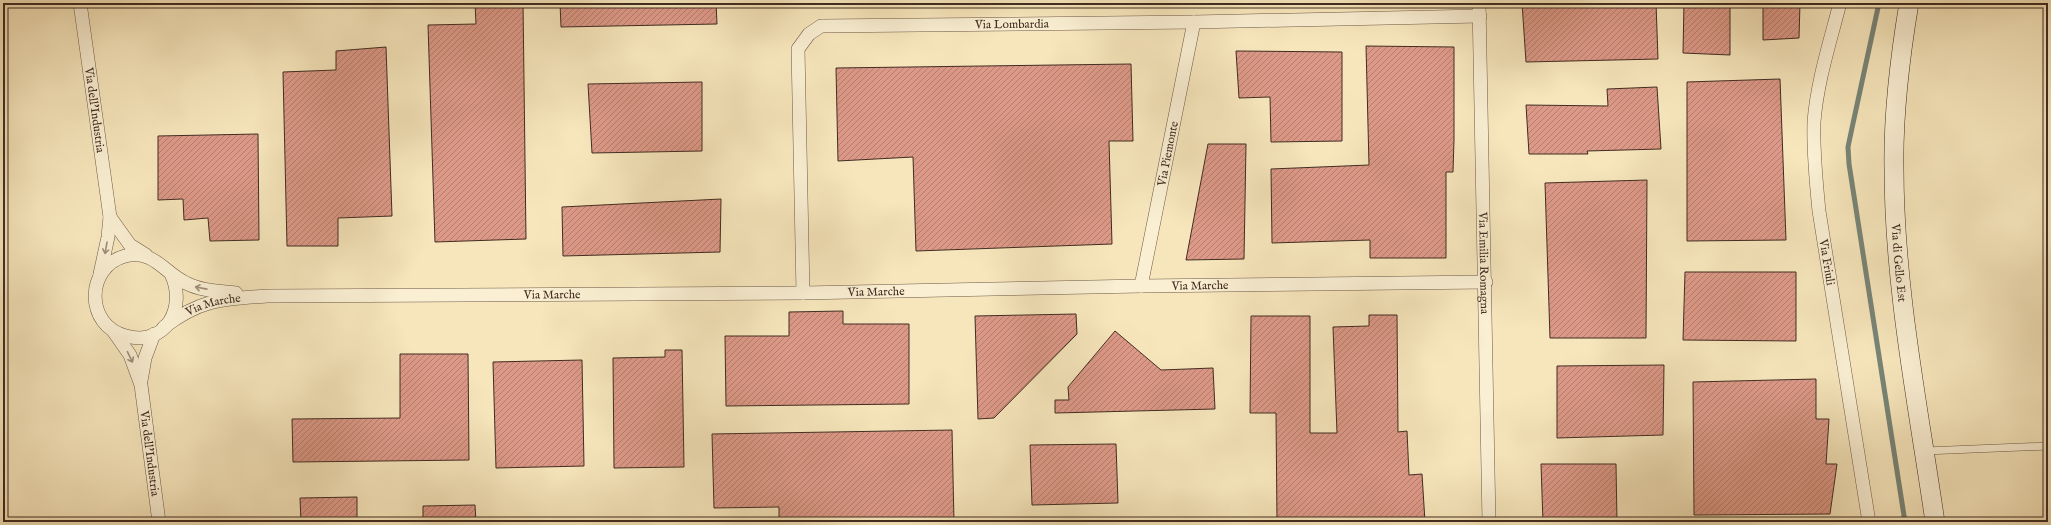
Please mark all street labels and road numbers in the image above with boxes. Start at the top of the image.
street label: Via Lombardia [974,16,1050,32]
street label: Via dell'Industria [81,65,109,154]
street label: Via Piemonte [1154,119,1182,189]
street label: Via Emilia Romagna [1476,211,1493,315]
street label: Via di Gello Est [1888,222,1910,303]
street label: Via Friuli [1816,237,1838,286]
street label: Via Marche [1171,277,1229,293]
street label: Via Marche [847,283,905,300]
street label: Via Marche [523,287,581,302]
street label: Via Marche [182,290,242,320]
street label: Via dell'Industria [137,409,163,498]

